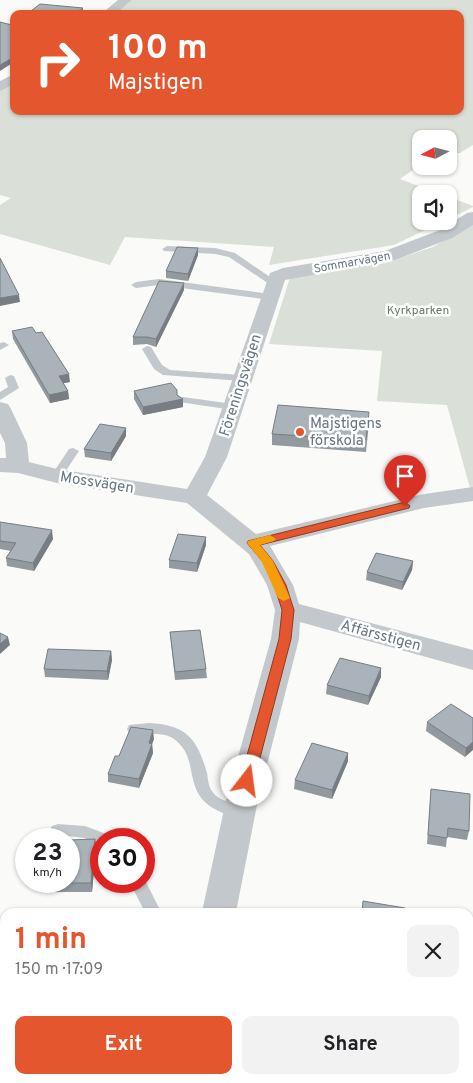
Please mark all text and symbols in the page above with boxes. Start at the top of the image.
text: 100 m [108,27,208,71]
icon: right [25,30,90,95]
text: Majstigen [108,70,203,97]
north arrow [412,130,458,175]
map controls [412,130,457,230]
button: sound [412,185,457,230]
street label: Sommarvägen [313,248,392,278]
park label: Kyrkparken [387,303,449,319]
street label: Föreningsvägen [216,332,267,439]
place label: Majstigens förskola [310,415,382,451]
marker: Majstigens förskola [294,426,306,438]
pin [384,455,426,506]
icon: arrive [391,462,419,490]
street label: Mossvägen [59,468,135,499]
street label: Affärsstigen [339,617,423,656]
position arrow [220,754,272,806]
speed limit sign: 30 [90,828,155,893]
text: 23 [32,838,63,870]
text: km/h [33,865,62,881]
text: 1 min [15,922,87,959]
button: close [407,925,459,977]
text: 150 m · 17:09 [15,960,103,980]
button: Exit [15,1016,232,1074]
button: Share [242,1016,459,1074]

